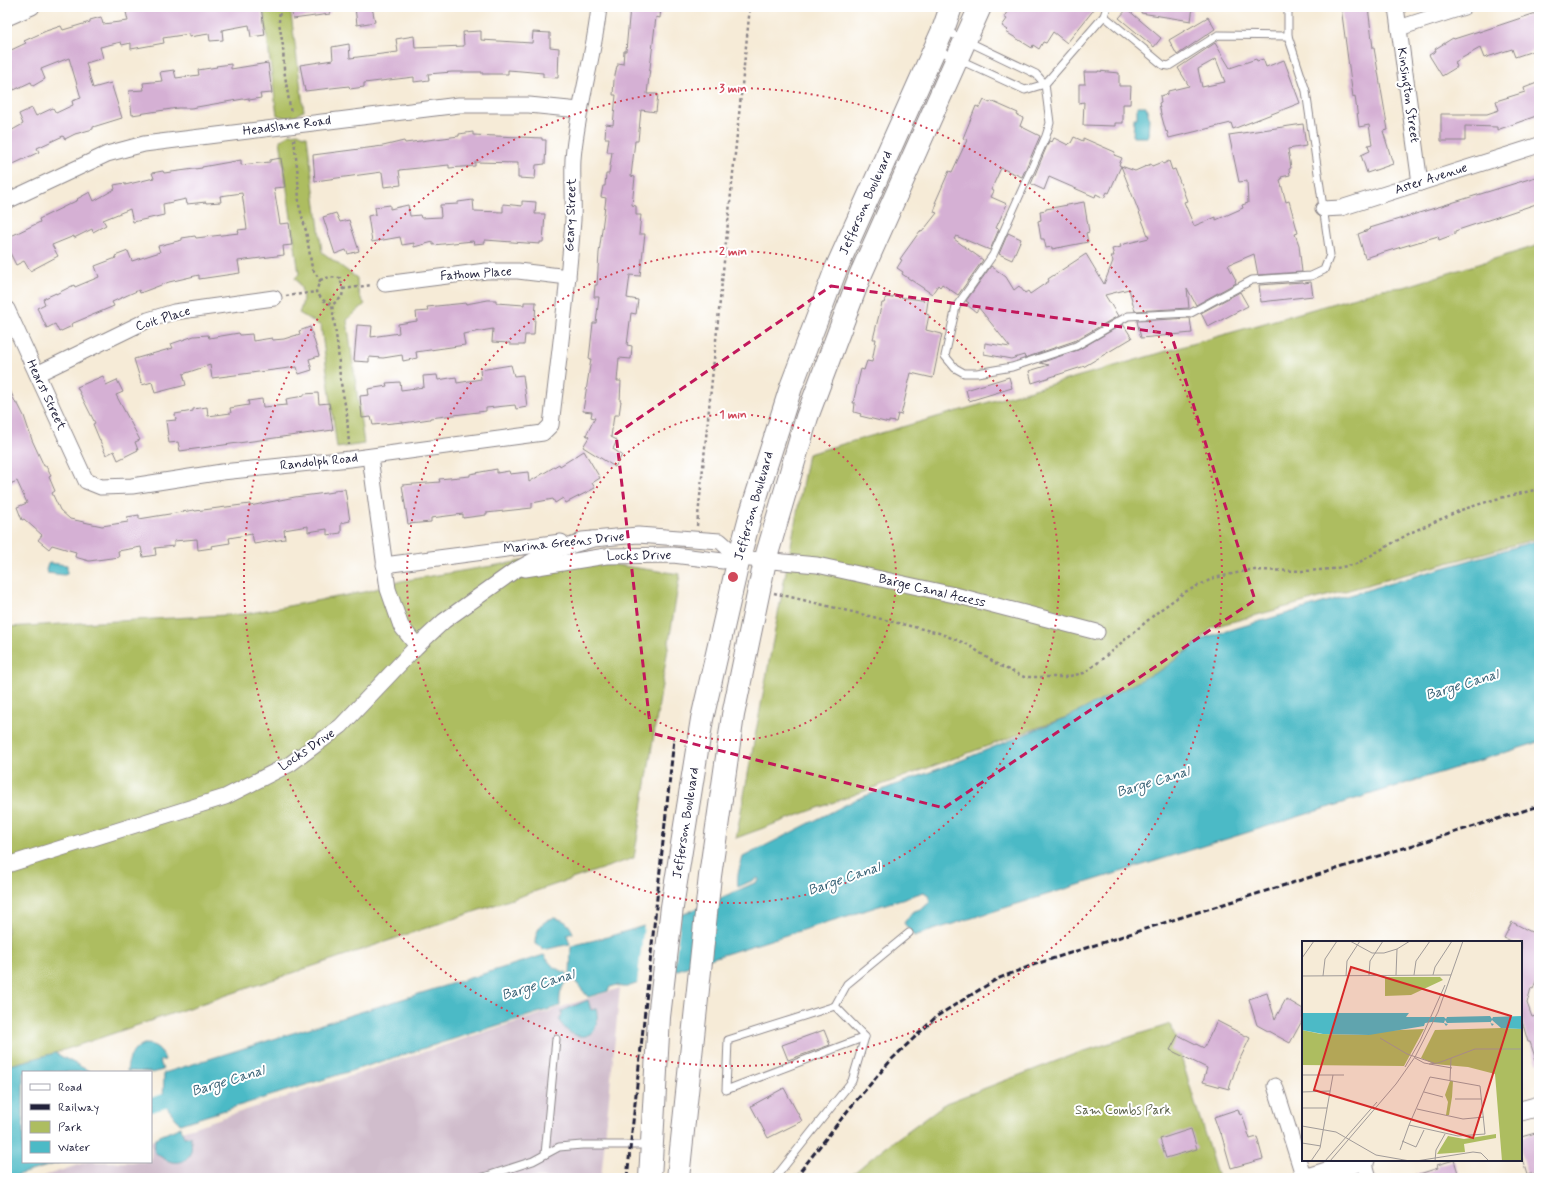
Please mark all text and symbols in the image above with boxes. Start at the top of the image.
street label: Kinsington Street [1391,46,1423,144]
text: 3 min [719,81,747,97]
street label: Headslane Road [242,112,332,140]
street label: Jefferson Boulevard [835,148,897,258]
street label: Aster Avenue [1392,159,1470,199]
street label: Geary Street [561,178,581,252]
text: 2 min [719,244,747,260]
street label: Fathom Place [440,263,512,285]
street label: Coit Place [134,303,193,335]
street label: Hearst Street [22,357,70,433]
text: 1 min [719,407,747,423]
street label: Randolph Road [279,449,359,475]
street label: Jefferson Boulevard [730,450,778,562]
street label: Marina Greens Drive [503,528,626,558]
street label: Locks Drive [607,547,672,565]
centre of rings [726,570,740,584]
street label: Barge Canal Access [877,570,987,613]
water label: Barge Canal [1423,665,1503,706]
street label: Locks Drive [275,725,339,775]
water label: Barge Canal [1114,762,1194,803]
street label: Jefferson Boulevard [669,766,703,880]
water label: Barge Canal [806,858,885,902]
inset map [1302,941,1522,1161]
water label: Barge Canal [499,965,579,1006]
water label: Barge Canal [189,1061,269,1102]
legend [22,1071,152,1163]
text: Road [58,1080,82,1096]
text: Railway [58,1100,100,1116]
park label: Sam Combs Park [1075,1102,1172,1119]
text: Park [58,1120,82,1136]
text: Water [58,1140,90,1156]

